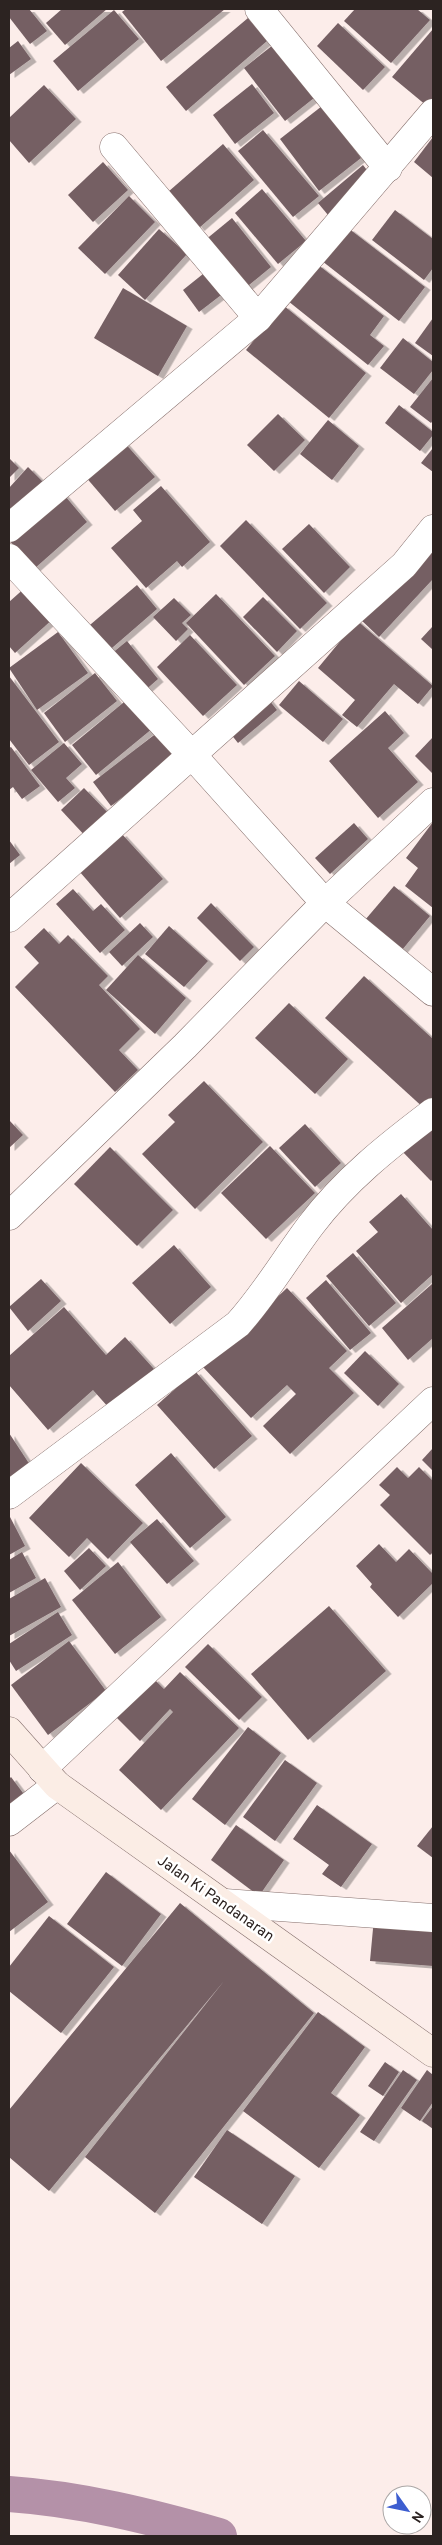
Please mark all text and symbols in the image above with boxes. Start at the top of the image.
street label: Jalan Ki Pandanaran [153,1852,277,1947]
north arrow [382,2485,432,2535]
text: N [407,2507,427,2525]

